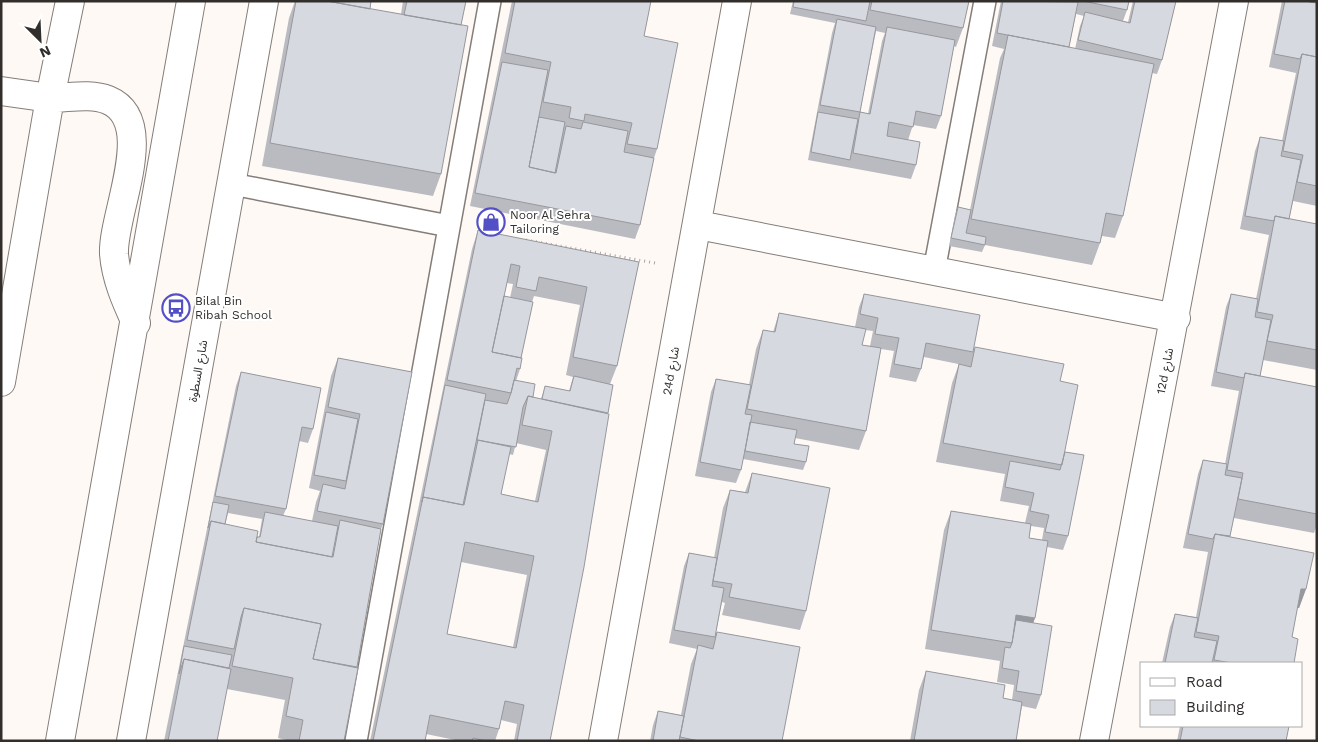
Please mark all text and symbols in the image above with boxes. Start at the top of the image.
north arrow [15,15,65,65]
text: N [37,42,53,61]
shop icon: Noor Al Sehra Tailoring [476,207,506,237]
place label: Noor Al Sehra Tailoring [510,208,590,236]
bus stop icon: Bilal Bin Ribah School [161,293,191,323]
place label: Bilal Bin Ribah School [195,294,272,322]
street label: شارع السطوة [186,339,212,403]
street label: 24d شارع [660,346,684,397]
street label: 12d شارع [1154,347,1178,396]
legend [1140,662,1303,727]
text: Road [1186,673,1223,691]
text: Building [1186,698,1244,716]

